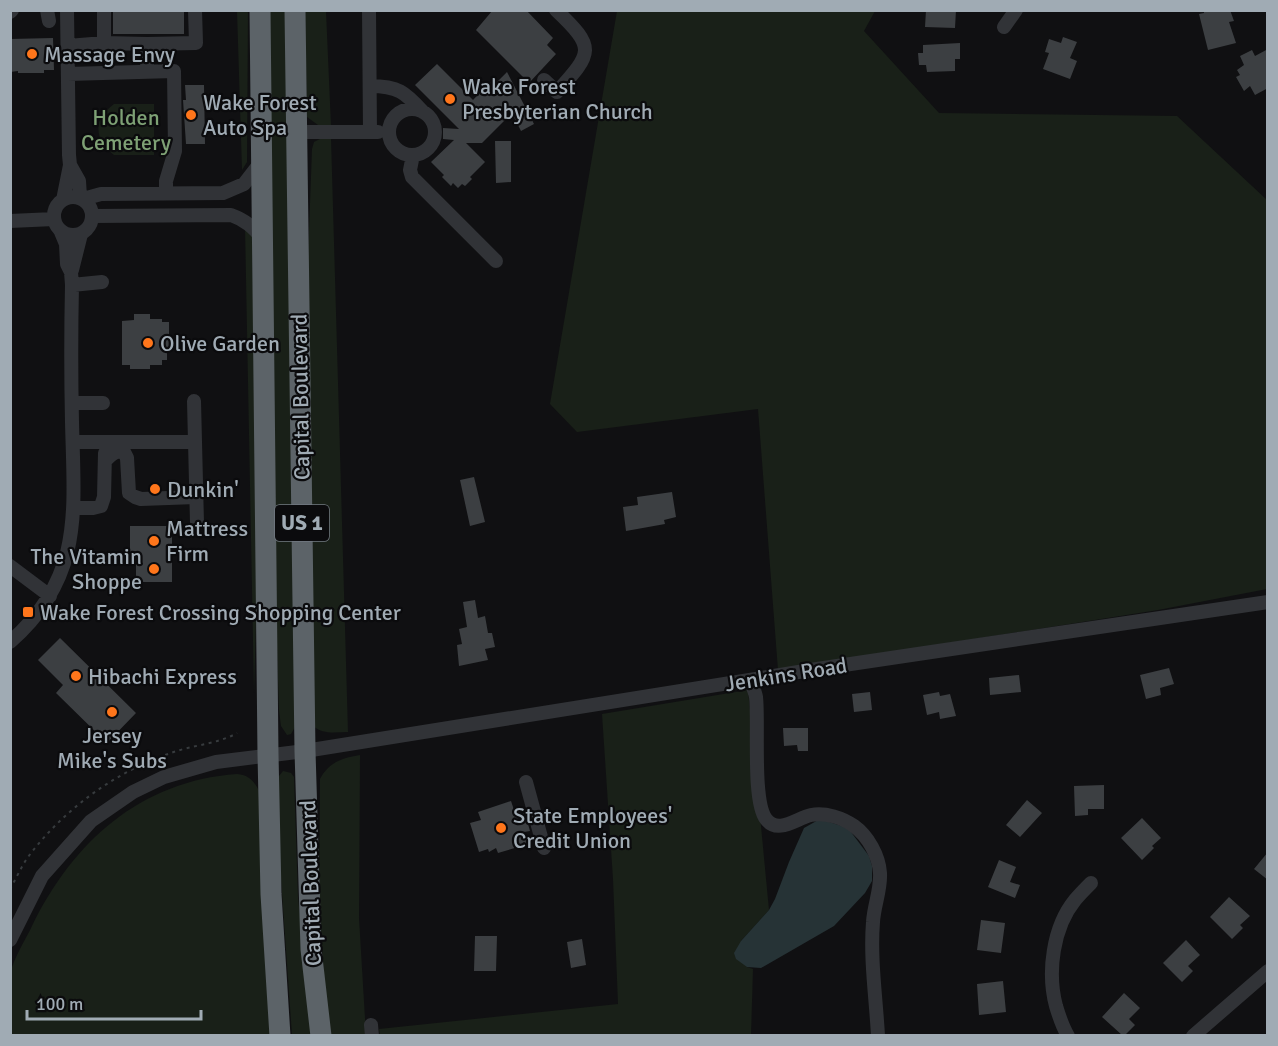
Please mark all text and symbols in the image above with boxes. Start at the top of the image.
place label: Massage Envy [44,41,176,68]
marker: Massage Envy [25,47,39,61]
place label: Wake Forest Presbyterian Church [462,73,653,125]
place label: Wake Forest Auto Spa [203,89,317,141]
marker: Wake Forest Presbyterian Church [443,92,457,106]
park label: Holden Cemetery [81,104,172,156]
marker: Wake Forest Auto Spa [184,108,198,122]
street label: Capital Boulevard [286,314,315,480]
place label: Olive Garden [160,330,280,357]
marker: Olive Garden [141,336,155,350]
place label: Dunkin' [167,476,239,503]
marker: Dunkin' [148,482,162,496]
road number: US 1 [275,505,329,541]
place label: Mattress Firm [166,515,248,567]
marker: Mattress Firm [147,534,161,548]
place label: The Vitamin Shoppe [31,543,142,595]
marker: The Vitamin Shoppe [147,562,161,576]
place label: Wake Forest Crossing Shopping Center [40,599,401,626]
marker: Wake Forest Crossing Shopping Center [21,605,35,619]
street label: Jenkins Road [723,652,849,697]
place label: Hibachi Express [88,663,237,690]
marker: Hibachi Express [69,669,83,683]
marker: Jersey Mike's Subs [105,705,119,719]
place label: Jersey Mike's Subs [57,722,167,774]
street label: Capital Boulevard [294,799,327,967]
place label: State Employees' Credit Union [513,802,672,854]
marker: State Employees' Credit Union [494,821,508,835]
scale bar [27,983,201,1021]
text: 100 m [36,993,83,1015]

